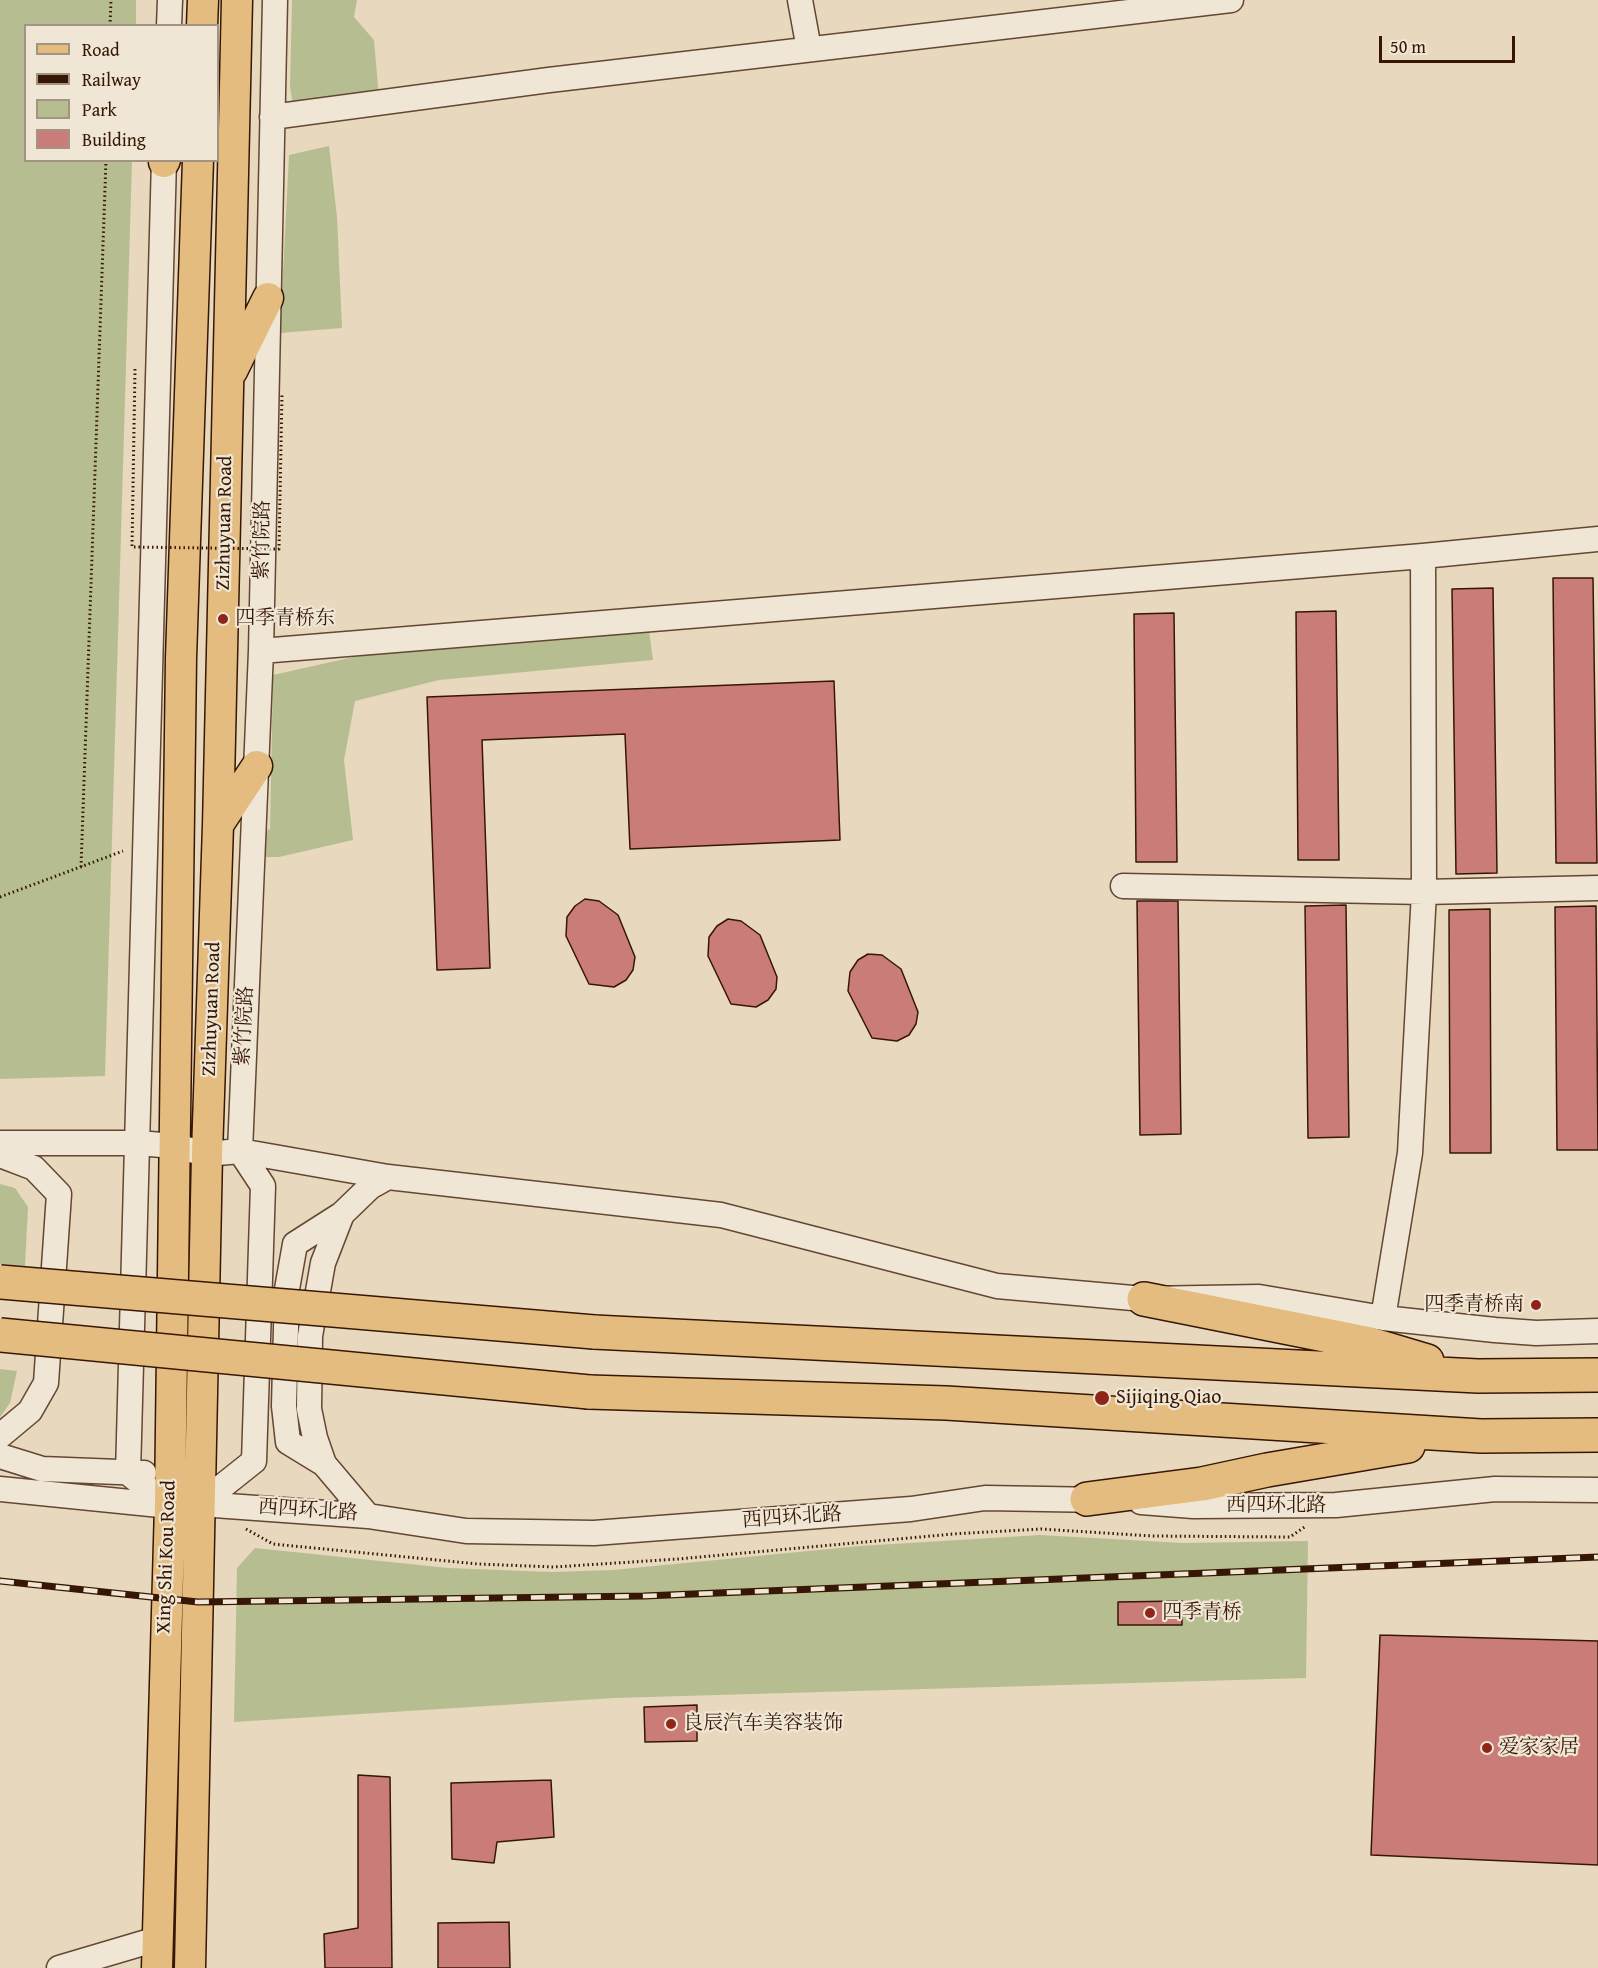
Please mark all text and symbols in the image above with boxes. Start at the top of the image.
legend [24,24,219,162]
scale bar [1382,24,1518,62]
text: 50 m [1390,33,1426,60]
text: Road [82,36,120,63]
text: Railway [82,66,141,93]
text: Park [82,96,117,123]
text: Building [82,126,146,153]
street label: Zizhuyuan Road [212,455,238,591]
street label: 紫竹院路 [250,500,276,580]
place label: 四季青桥东 [235,607,335,631]
marker: 四季青桥东 [216,612,230,626]
street label: Zizhuyuan Road [198,941,226,1077]
street label: 紫竹院路 [231,985,259,1067]
place label: 四季青桥南 [1424,1293,1524,1317]
marker: 四季青桥南 [1529,1298,1543,1312]
place label: Sijiqing Qiao [1116,1386,1222,1410]
marker: Sijiqing Qiao [1093,1389,1111,1407]
street label: Xing Shi Kou Road [152,1480,182,1634]
street label: 西四环北路 [1226,1494,1326,1518]
street label: 西四环北路 [257,1496,359,1526]
street label: 西四环北路 [741,1503,843,1533]
place label: 四季青桥 [1162,1601,1242,1625]
marker: 四季青桥 [1143,1606,1157,1620]
place label: 良辰汽车美容装饰 [683,1712,843,1736]
marker: 良辰汽车美容装饰 [664,1717,678,1731]
place label: 爱家家居 [1499,1736,1579,1760]
marker: 爱家家居 [1480,1741,1494,1755]

